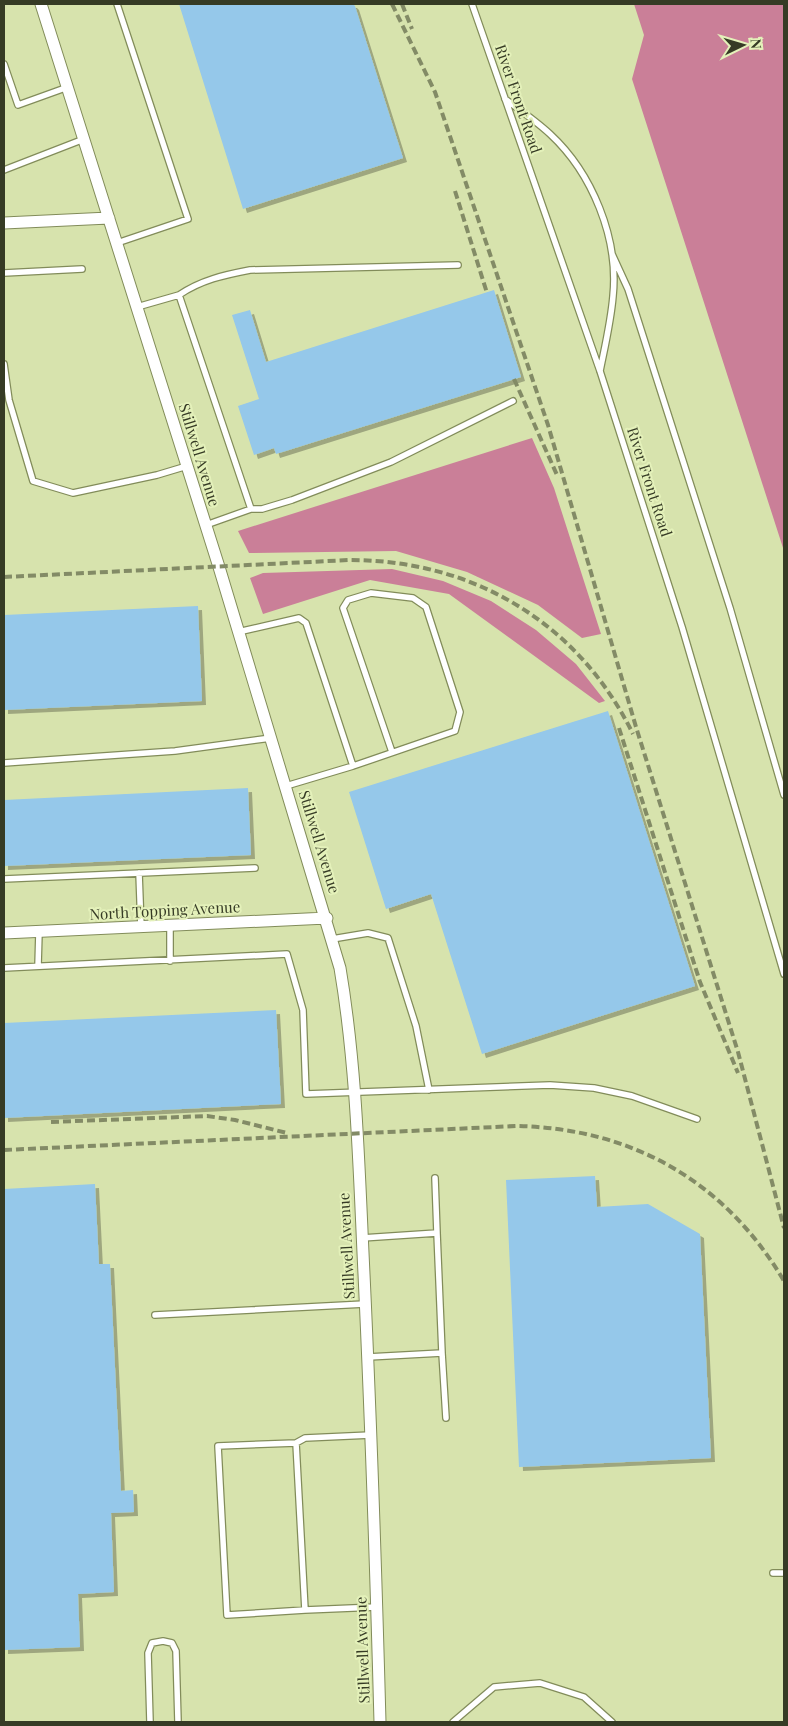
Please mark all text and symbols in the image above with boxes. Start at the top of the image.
north arrow [718,20,768,70]
text: N [747,38,766,50]
street label: River Front Road [491,42,547,156]
street label: Stillwell Avenue [175,401,225,509]
street label: River Front Road [623,424,677,539]
street label: Stillwell Avenue [295,788,345,896]
street label: North Topping Avenue [89,896,241,924]
street label: Stillwell Avenue [333,1192,359,1300]
street label: Stillwell Avenue [350,1596,374,1704]

